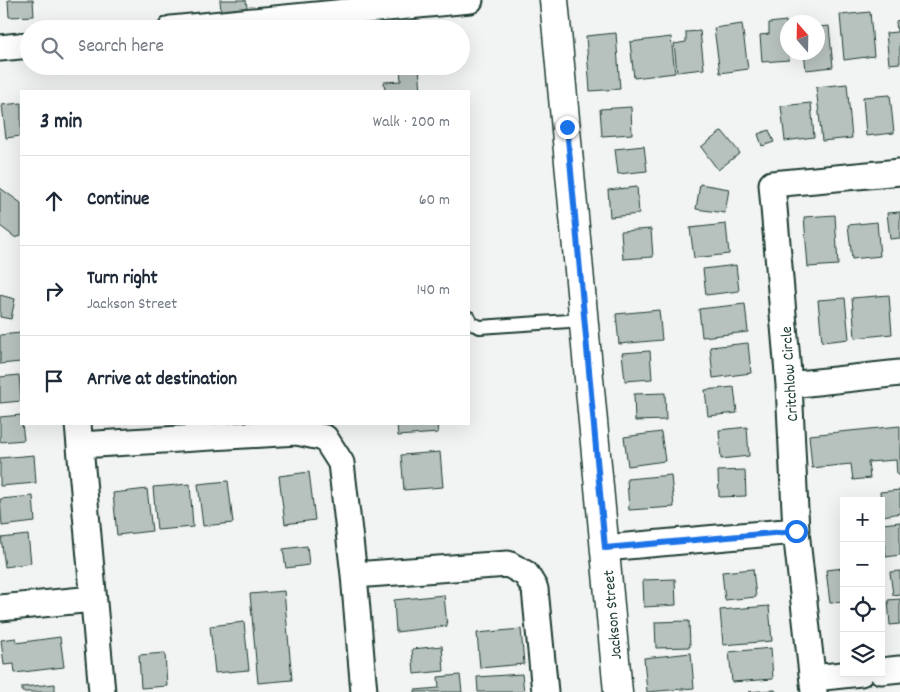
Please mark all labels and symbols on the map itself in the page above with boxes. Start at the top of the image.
north arrow [780,15,825,60]
route end [556,116,579,139]
street label: Critchlow Circle [776,325,805,422]
route start [785,520,808,543]
street label: Jackson Street [598,569,629,661]

